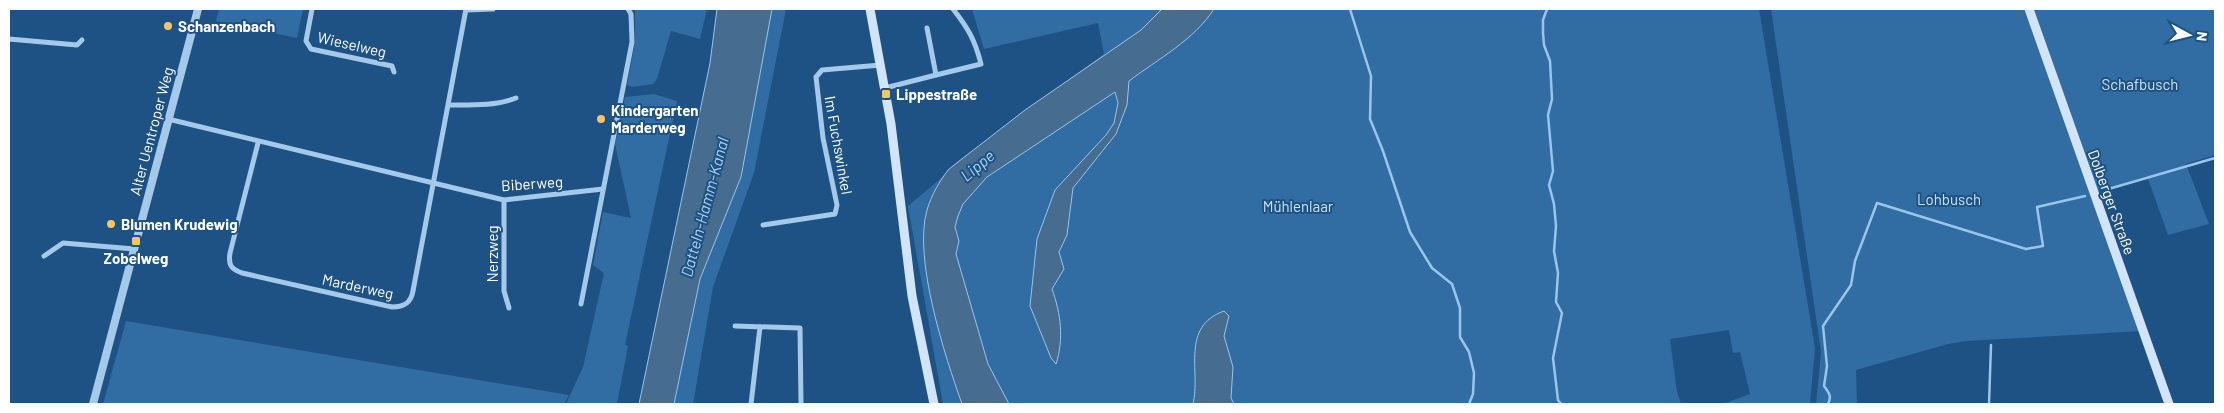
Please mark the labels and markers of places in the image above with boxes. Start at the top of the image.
place label: Schanzenbach [178,17,275,35]
marker: Schanzenbach [162,20,174,32]
place label: Lippestraße [896,85,977,103]
marker: Lippestraße [880,88,892,100]
place label: Kindergarten Marderweg [611,101,699,136]
marker: Kindergarten Marderweg [595,113,607,125]
place label: Blumen Krudewig [121,215,238,233]
marker: Blumen Krudewig [105,218,117,230]
marker: Zobelweg [130,235,142,247]
place label: Zobelweg [104,249,168,267]

